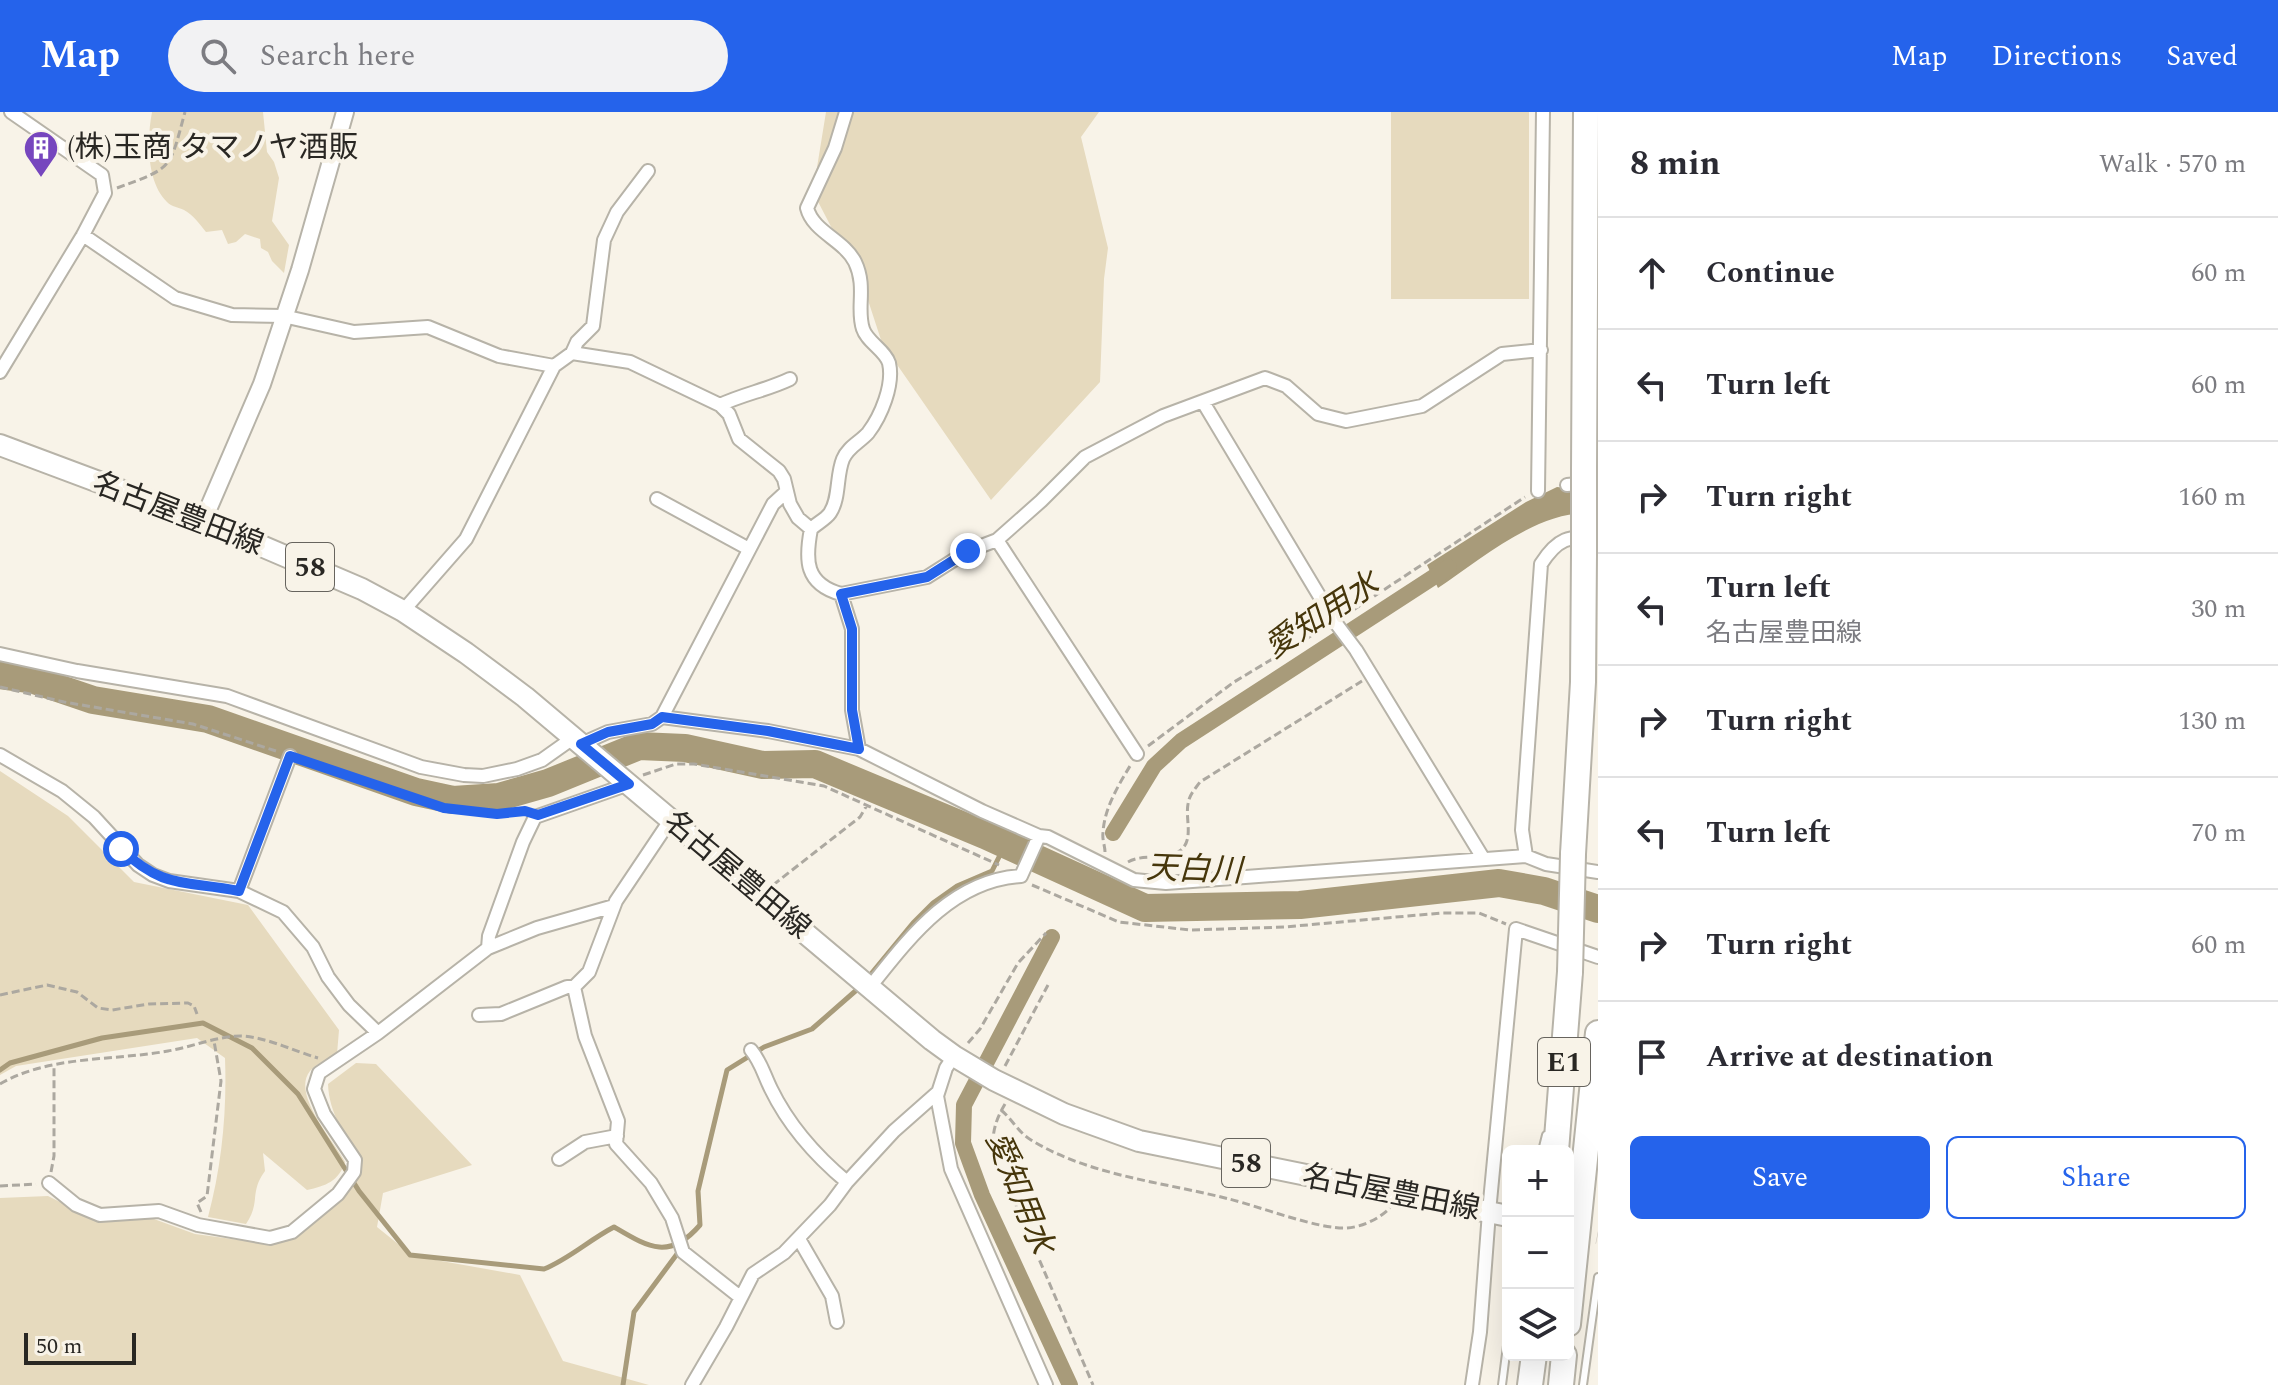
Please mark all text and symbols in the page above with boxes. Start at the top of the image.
search box [168,20,728,92]
text: Map [40,27,120,85]
text: Search here [260,33,415,79]
icon: search [196,34,240,78]
text: Map [1891,35,1948,78]
text: Directions [1992,35,2122,78]
text: Saved [2166,35,2238,78]
place label: (株)玉商 タマノヤ酒販 [67,125,359,171]
building icon: (株)玉商 タマノヤ酒販 [22,129,60,179]
text: 8 min [1630,138,1720,190]
text: Walk · 570 m [2099,144,2246,184]
text: Continue [1706,250,1835,296]
icon: ahead [1630,251,1674,295]
text: 60 m [2191,253,2246,293]
text: Turn left [1706,362,1831,408]
icon: left [1630,363,1674,407]
text: 60 m [2191,365,2246,405]
street label: 名古屋豊田線 [86,460,270,568]
text: Turn right [1706,474,1852,520]
icon: right [1630,475,1674,519]
text: 160 m [2178,477,2246,517]
route end [950,533,986,569]
road number: 58 [286,543,334,591]
water label: 愛知用水 [1255,559,1392,671]
text: Turn left [1706,565,1831,611]
icon: left [1630,587,1674,631]
text: 30 m [2191,589,2246,629]
text: 名古屋豊田線 [1706,613,1862,653]
text: Turn right [1706,698,1852,744]
icon: right [1630,699,1674,743]
text: 130 m [2178,701,2246,741]
street label: 名古屋豊田線 [653,800,821,950]
text: Turn left [1706,810,1831,856]
icon: left [1630,811,1674,855]
text: 70 m [2191,813,2246,853]
route start [103,831,139,867]
water label: 天白川 [1145,844,1246,896]
text: Turn right [1706,922,1852,968]
icon: right [1630,923,1674,967]
text: 60 m [2191,925,2246,965]
text: Arrive at destination [1706,1034,1993,1080]
icon: arrive [1630,1035,1674,1079]
road number: E1 [1538,1038,1590,1086]
water label: 愛知用水 [972,1124,1067,1264]
button: Save [1630,1136,1930,1219]
button: Share [1946,1136,2246,1219]
road number: 58 [1222,1139,1270,1187]
map controls [1502,1145,1574,1361]
button: + [1502,1145,1574,1217]
street label: 名古屋豊田線 [1298,1153,1484,1233]
button: − [1502,1217,1574,1289]
button: layers [1502,1289,1574,1361]
scale bar [24,1329,136,1365]
text: 50 m [36,1330,82,1363]

